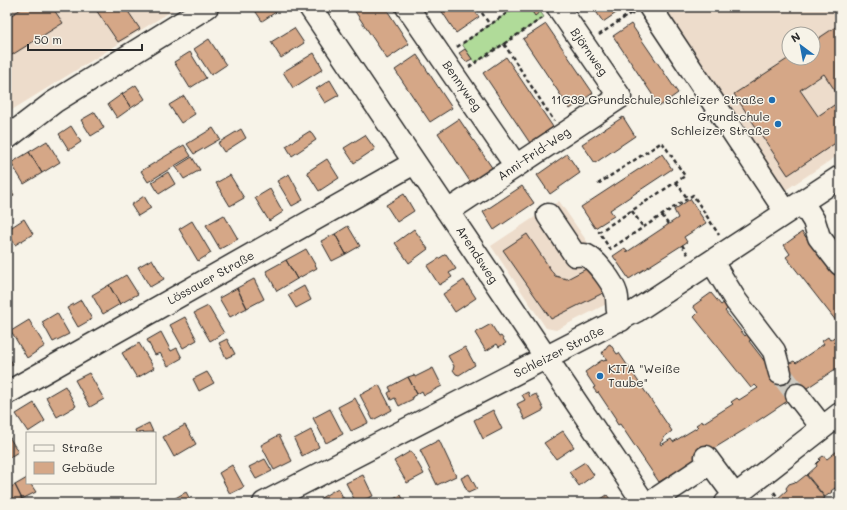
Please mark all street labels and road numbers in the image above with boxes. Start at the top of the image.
street label: Björnweg [567,24,612,79]
street label: Bennyweg [440,57,486,114]
street label: Anni-Frid-Weg [494,123,573,183]
street label: Arendsweg [453,223,502,286]
street label: Lössauer Straße [164,247,257,308]
street label: Schleizer Straße [511,321,606,381]

